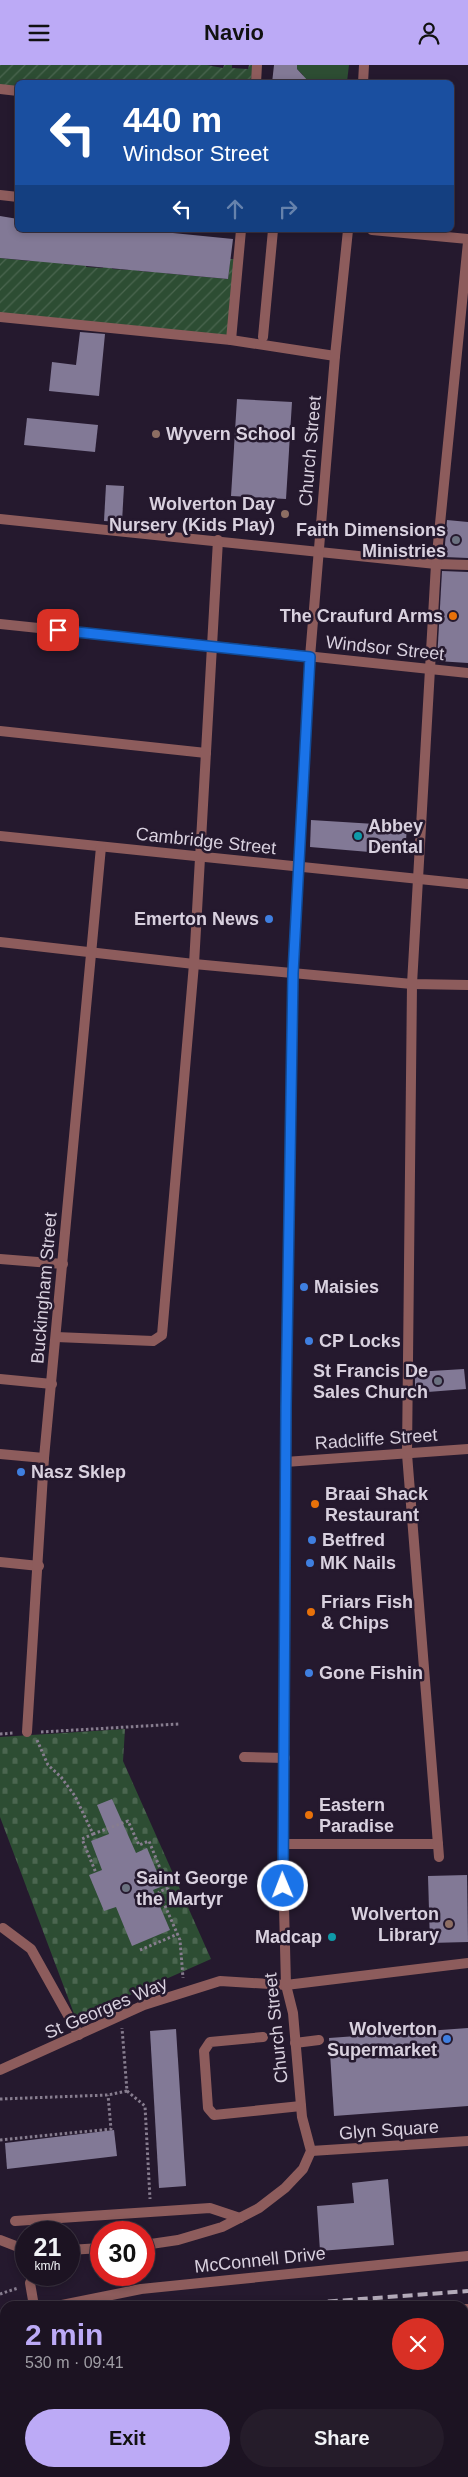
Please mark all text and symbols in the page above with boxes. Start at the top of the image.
icon: menu [25,19,53,47]
icon: person [415,19,443,47]
text: Navio [204,20,264,45]
icon: left [40,100,105,165]
text: 440 m [123,100,222,139]
text: Windsor Street [123,141,269,166]
icon: left [168,195,196,223]
icon: ahead [221,195,249,223]
icon: right [274,195,302,223]
street label: Church Street [295,395,325,507]
place label: Wyvern School [166,424,296,444]
marker: Wyvern School [150,428,162,440]
place label: Wolverton Day Nursery (Kids Play) [109,494,275,535]
marker: Wolverton Day Nursery (Kids Play) [279,508,291,520]
place label: Faith Dimensions Ministries [296,520,446,561]
marker: Faith Dimensions Ministries [450,534,462,546]
place label: The Craufurd Arms [280,606,443,626]
pin [37,609,79,651]
marker: The Craufurd Arms [447,610,459,622]
icon: arrive [44,616,72,644]
street label: Windsor Street [325,632,445,664]
place label: Abbey Dental [368,816,423,857]
street label: Cambridge Street [135,824,277,858]
marker: Abbey Dental [352,830,364,842]
place label: Emerton News [134,909,259,929]
marker: Emerton News [263,913,275,925]
street label: Buckingham Street [27,1211,61,1365]
place label: Maisies [314,1277,379,1297]
marker: Maisies [298,1281,310,1293]
place label: CP Locks [319,1331,401,1351]
marker: CP Locks [303,1335,315,1347]
place label: St Francis De Sales Church [313,1361,428,1402]
marker: St Francis De Sales Church [432,1375,444,1387]
street label: Radcliffe Street [314,1425,438,1453]
place label: Nasz Sklep [31,1462,126,1482]
marker: Nasz Sklep [15,1466,27,1478]
place label: Braai Shack Restaurant [325,1484,429,1525]
marker: Braai Shack Restaurant [309,1498,321,1510]
place label: Betfred [322,1530,385,1550]
marker: Betfred [306,1534,318,1546]
place label: MK Nails [320,1553,396,1573]
marker: MK Nails [304,1557,316,1569]
place label: Friars Fish & Chips [321,1592,413,1633]
marker: Friars Fish & Chips [305,1606,317,1618]
place label: Gone Fishin [319,1663,423,1683]
marker: Gone Fishin [303,1667,315,1679]
place label: Eastern Paradise [319,1795,394,1836]
marker: Eastern Paradise [303,1809,315,1821]
position arrow [256,1859,308,1911]
place label: Saint George the Martyr [136,1868,248,1909]
marker: Saint George the Martyr [120,1882,132,1894]
place label: Wolverton Library [351,1904,439,1945]
marker: Wolverton Library [443,1918,455,1930]
place label: Madcap [255,1927,322,1947]
marker: Madcap [326,1931,338,1943]
street label: Church Street [260,1972,292,2084]
street label: St Georges Way [42,1973,170,2043]
place label: Wolverton Supermarket [327,2019,437,2060]
marker: Wolverton Supermarket [441,2033,453,2045]
street label: Glyn Square [338,2117,440,2143]
speed limit sign: 30 [90,2221,155,2286]
text: 21 [34,2233,61,2261]
street label: McConnell Drive [193,2243,327,2277]
text: km/h [34,2259,61,2273]
text: 2 min [25,2318,103,2351]
button: close [392,2318,444,2370]
text: 530 m · 09:41 [25,2354,124,2371]
button: Exit [25,2409,230,2467]
button: Share [240,2409,444,2467]

